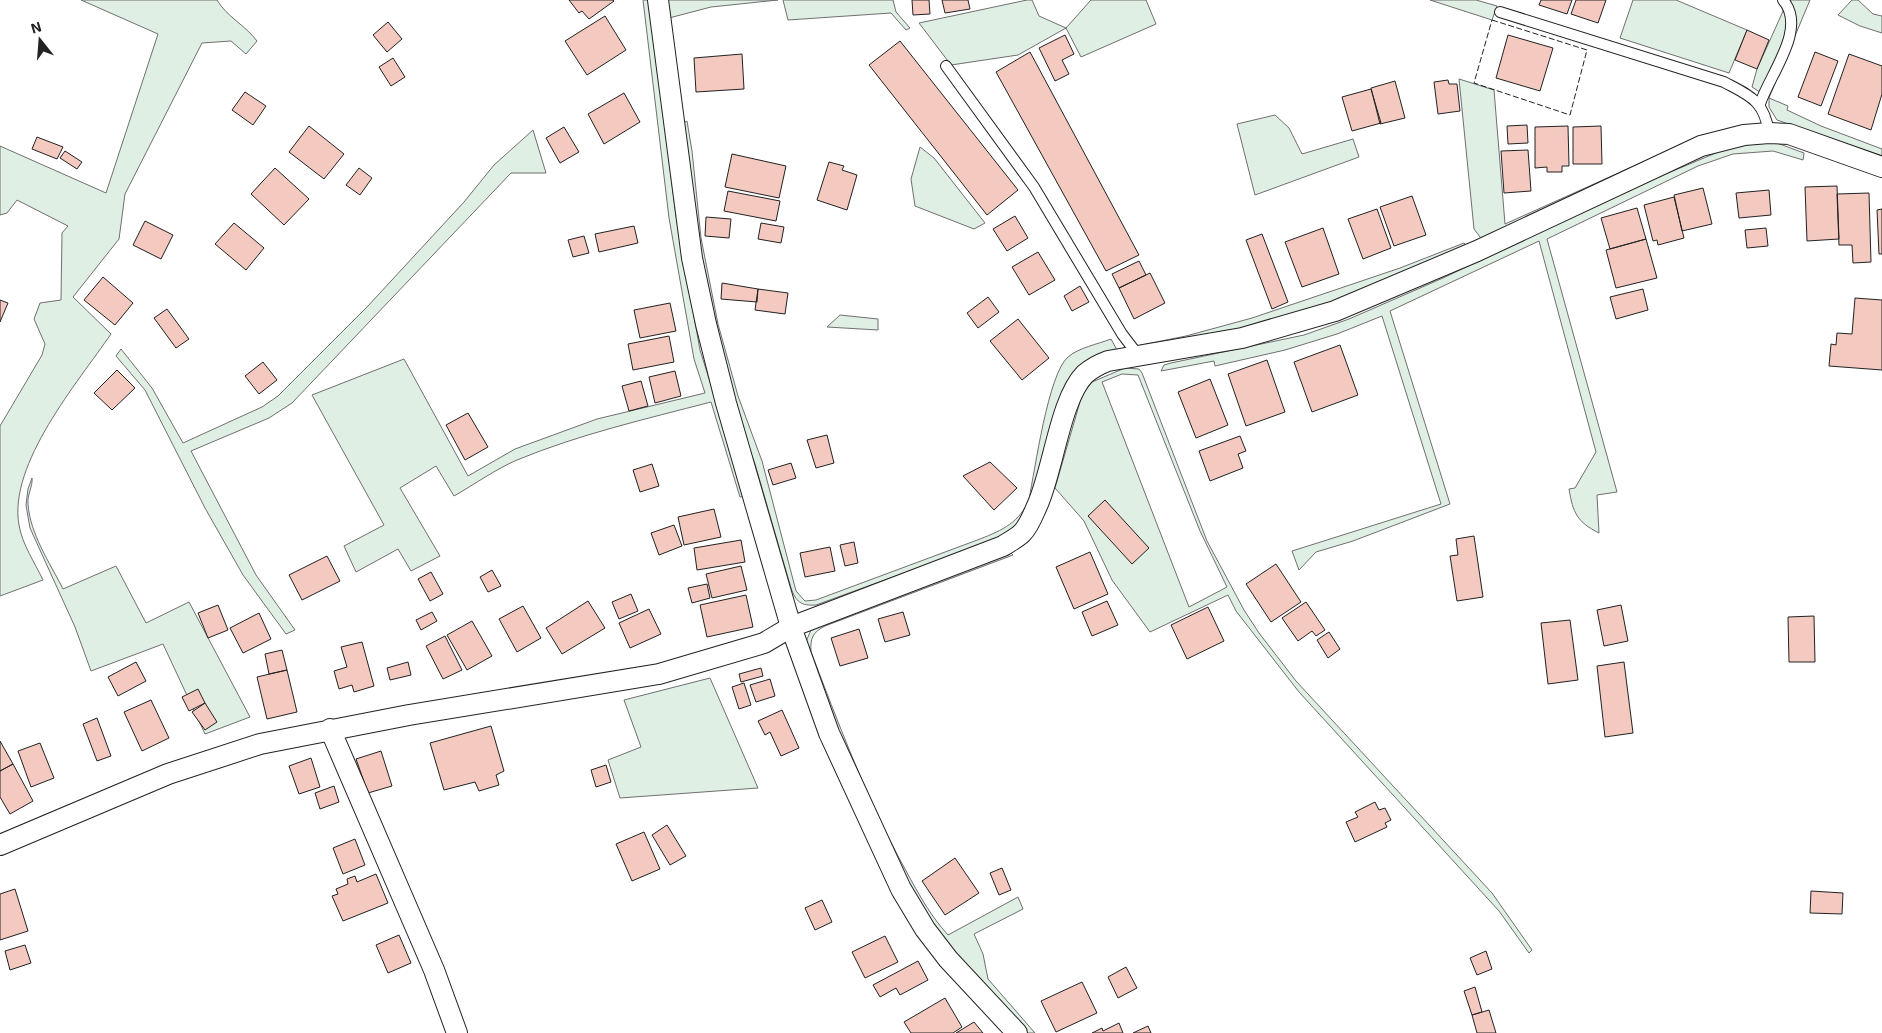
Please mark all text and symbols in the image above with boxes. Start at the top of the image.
north arrow [15,15,65,65]
text: N [29,17,43,37]

